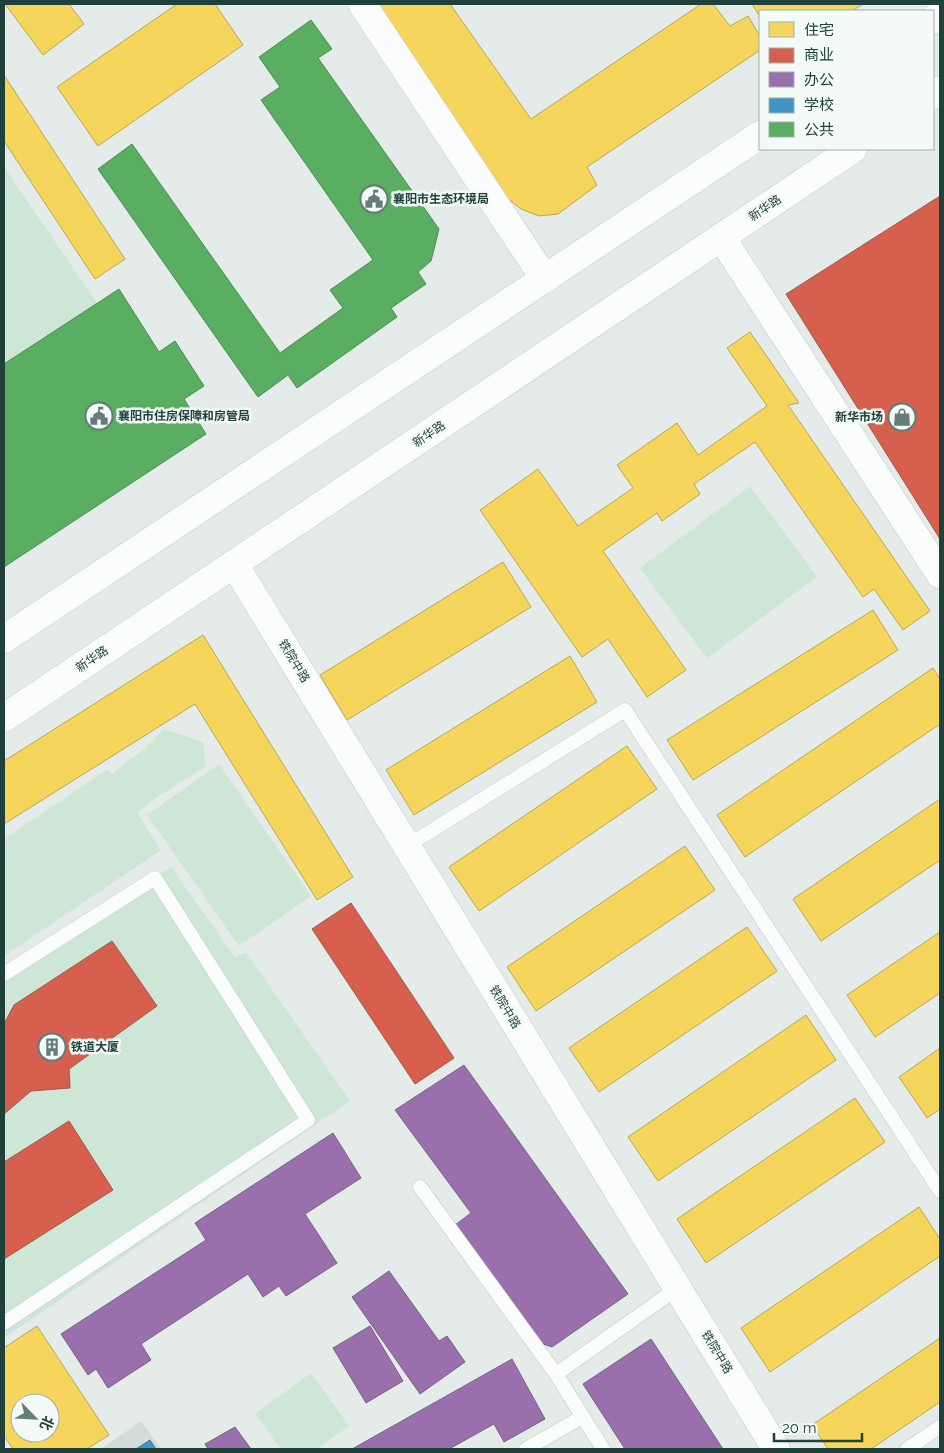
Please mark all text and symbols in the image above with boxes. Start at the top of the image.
legend [759,10,934,150]
text: 住宅 [804,21,834,39]
text: 商业 [804,46,834,64]
text: 办公 [804,71,834,89]
text: 学校 [804,96,834,114]
text: 公共 [804,121,834,139]
public building icon: 襄阳市生态环境局 [359,184,389,214]
place label: 襄阳市生态环境局 [393,192,489,206]
street label: 新华路 [746,192,784,224]
public building icon: 襄阳市住房保障和房管局 [84,401,114,431]
shop icon: 新华市场 [887,402,917,432]
place label: 襄阳市住房保障和房管局 [118,409,250,423]
place label: 新华市场 [835,410,883,424]
street label: 新华路 [410,418,448,450]
street label: 铁院中路 [276,637,312,685]
street label: 新华路 [73,643,111,675]
street label: 铁院中路 [487,983,523,1031]
building icon: 铁道大厦 [37,1032,67,1062]
place label: 铁道大厦 [71,1040,119,1054]
street label: 铁院中路 [699,1328,735,1376]
north arrow [10,1393,60,1443]
scale bar [774,1410,862,1442]
text: 北 [37,1414,57,1433]
text: 20 m [782,1419,817,1437]

